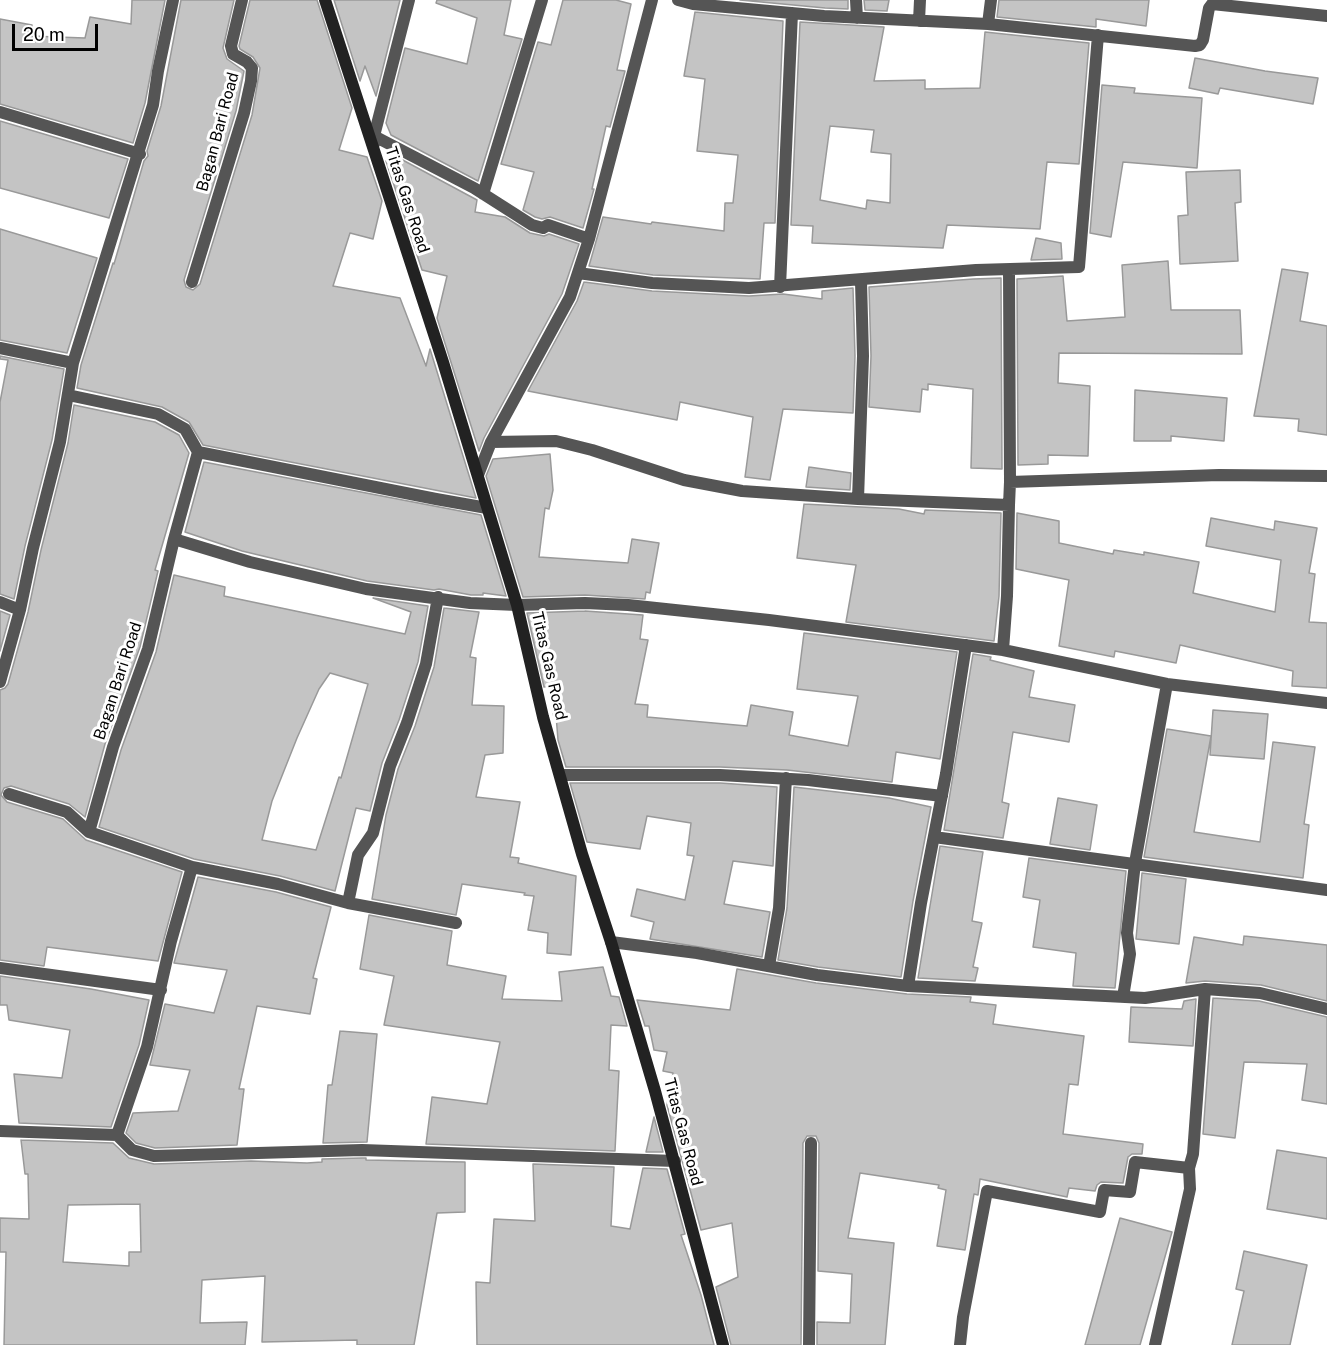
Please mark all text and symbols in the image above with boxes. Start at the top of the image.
scale bar [15,12,100,50]
text: 20 m [23,24,65,45]
street label: Bagan Bari Road [193,70,243,194]
street label: Titas Gas Road [381,144,433,256]
street label: Titas Gas Road [527,610,571,722]
street label: Bagan Bari Road [90,620,146,742]
street label: Titas Gas Road [659,1076,707,1188]

